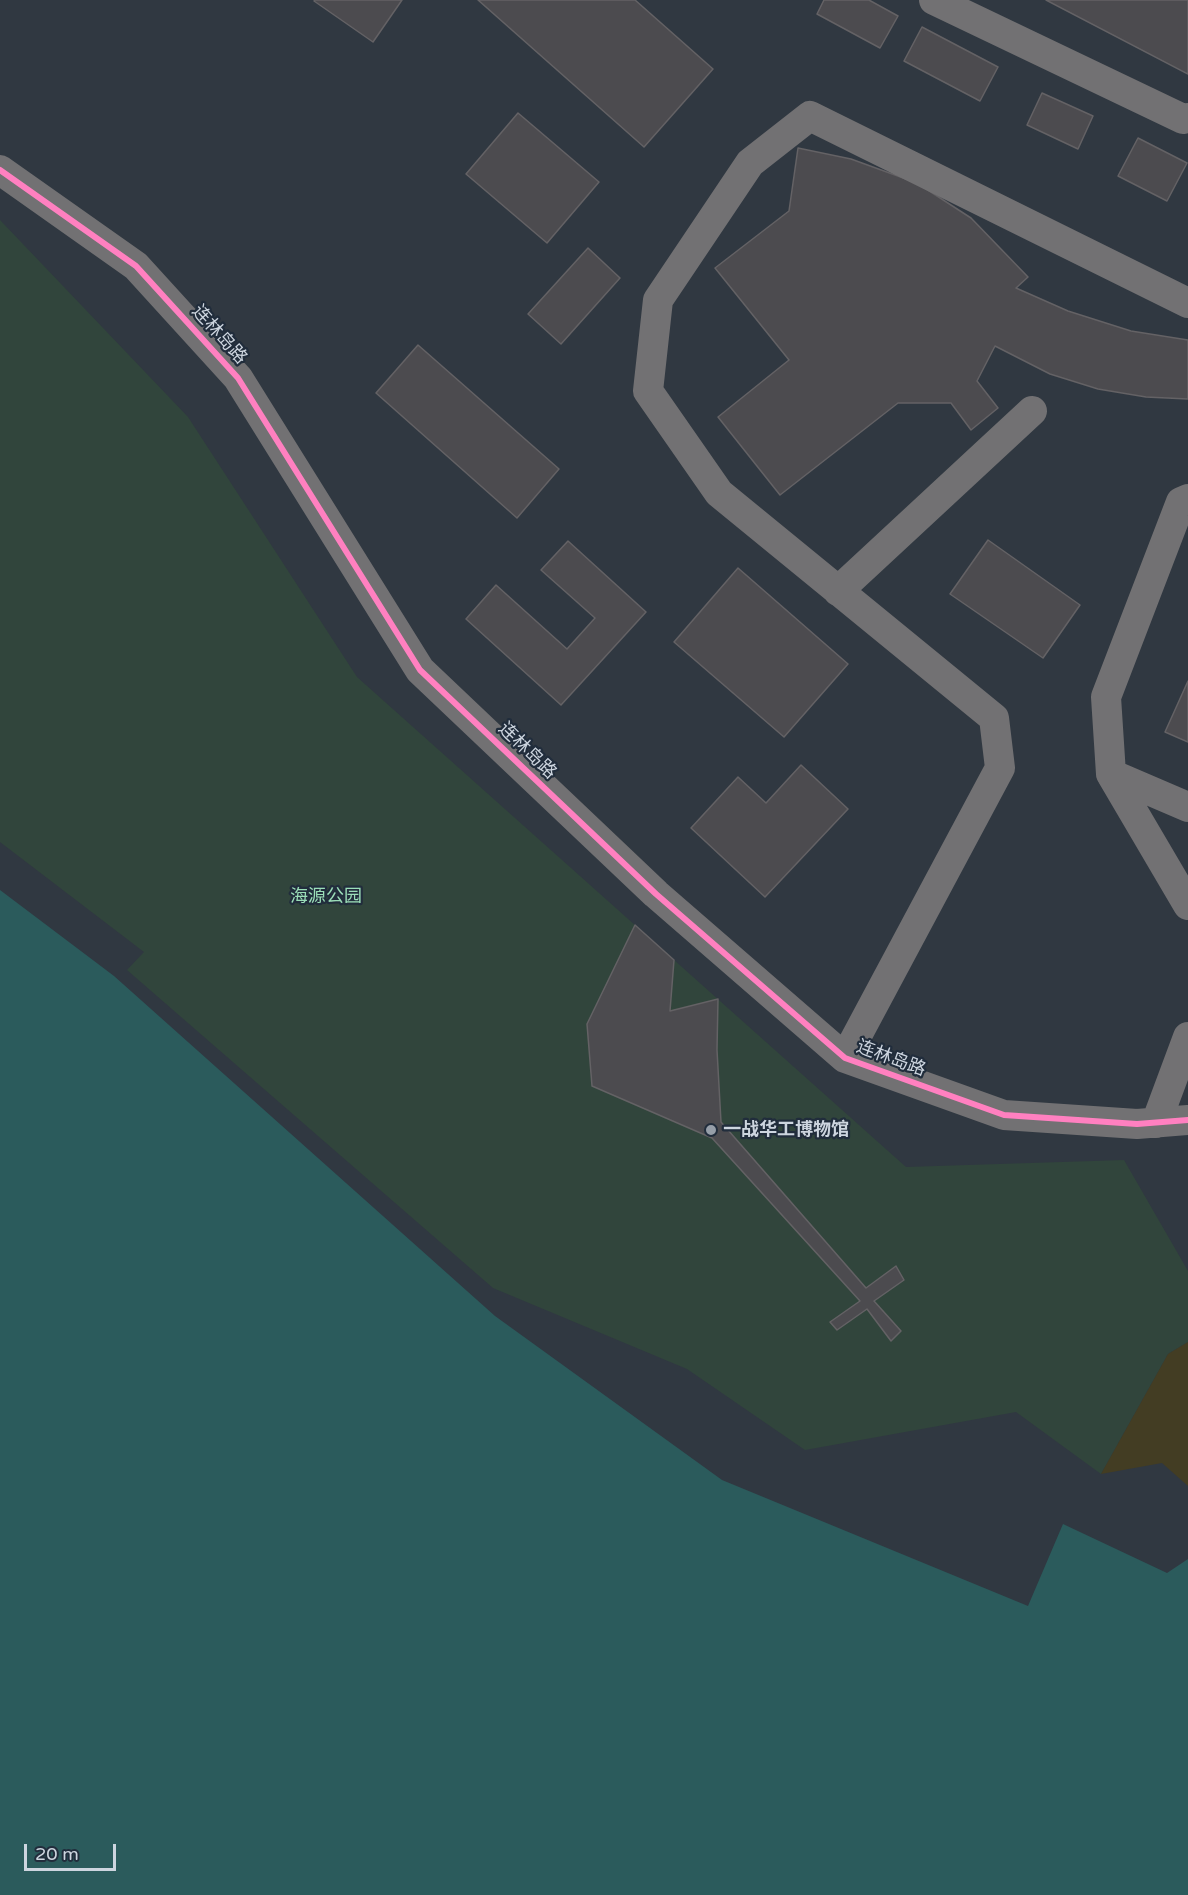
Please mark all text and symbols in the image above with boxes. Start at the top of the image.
street label: 连林岛路 [187,301,251,369]
street label: 连林岛路 [494,718,560,784]
park label: 海源公园 [290,886,362,908]
street label: 连林岛路 [853,1037,929,1081]
place label: 一战华工博物馆 [723,1119,849,1141]
marker: 一战华工博物馆 [704,1123,718,1137]
scale bar [27,1832,118,1870]
text: 20 m [35,1843,79,1865]

